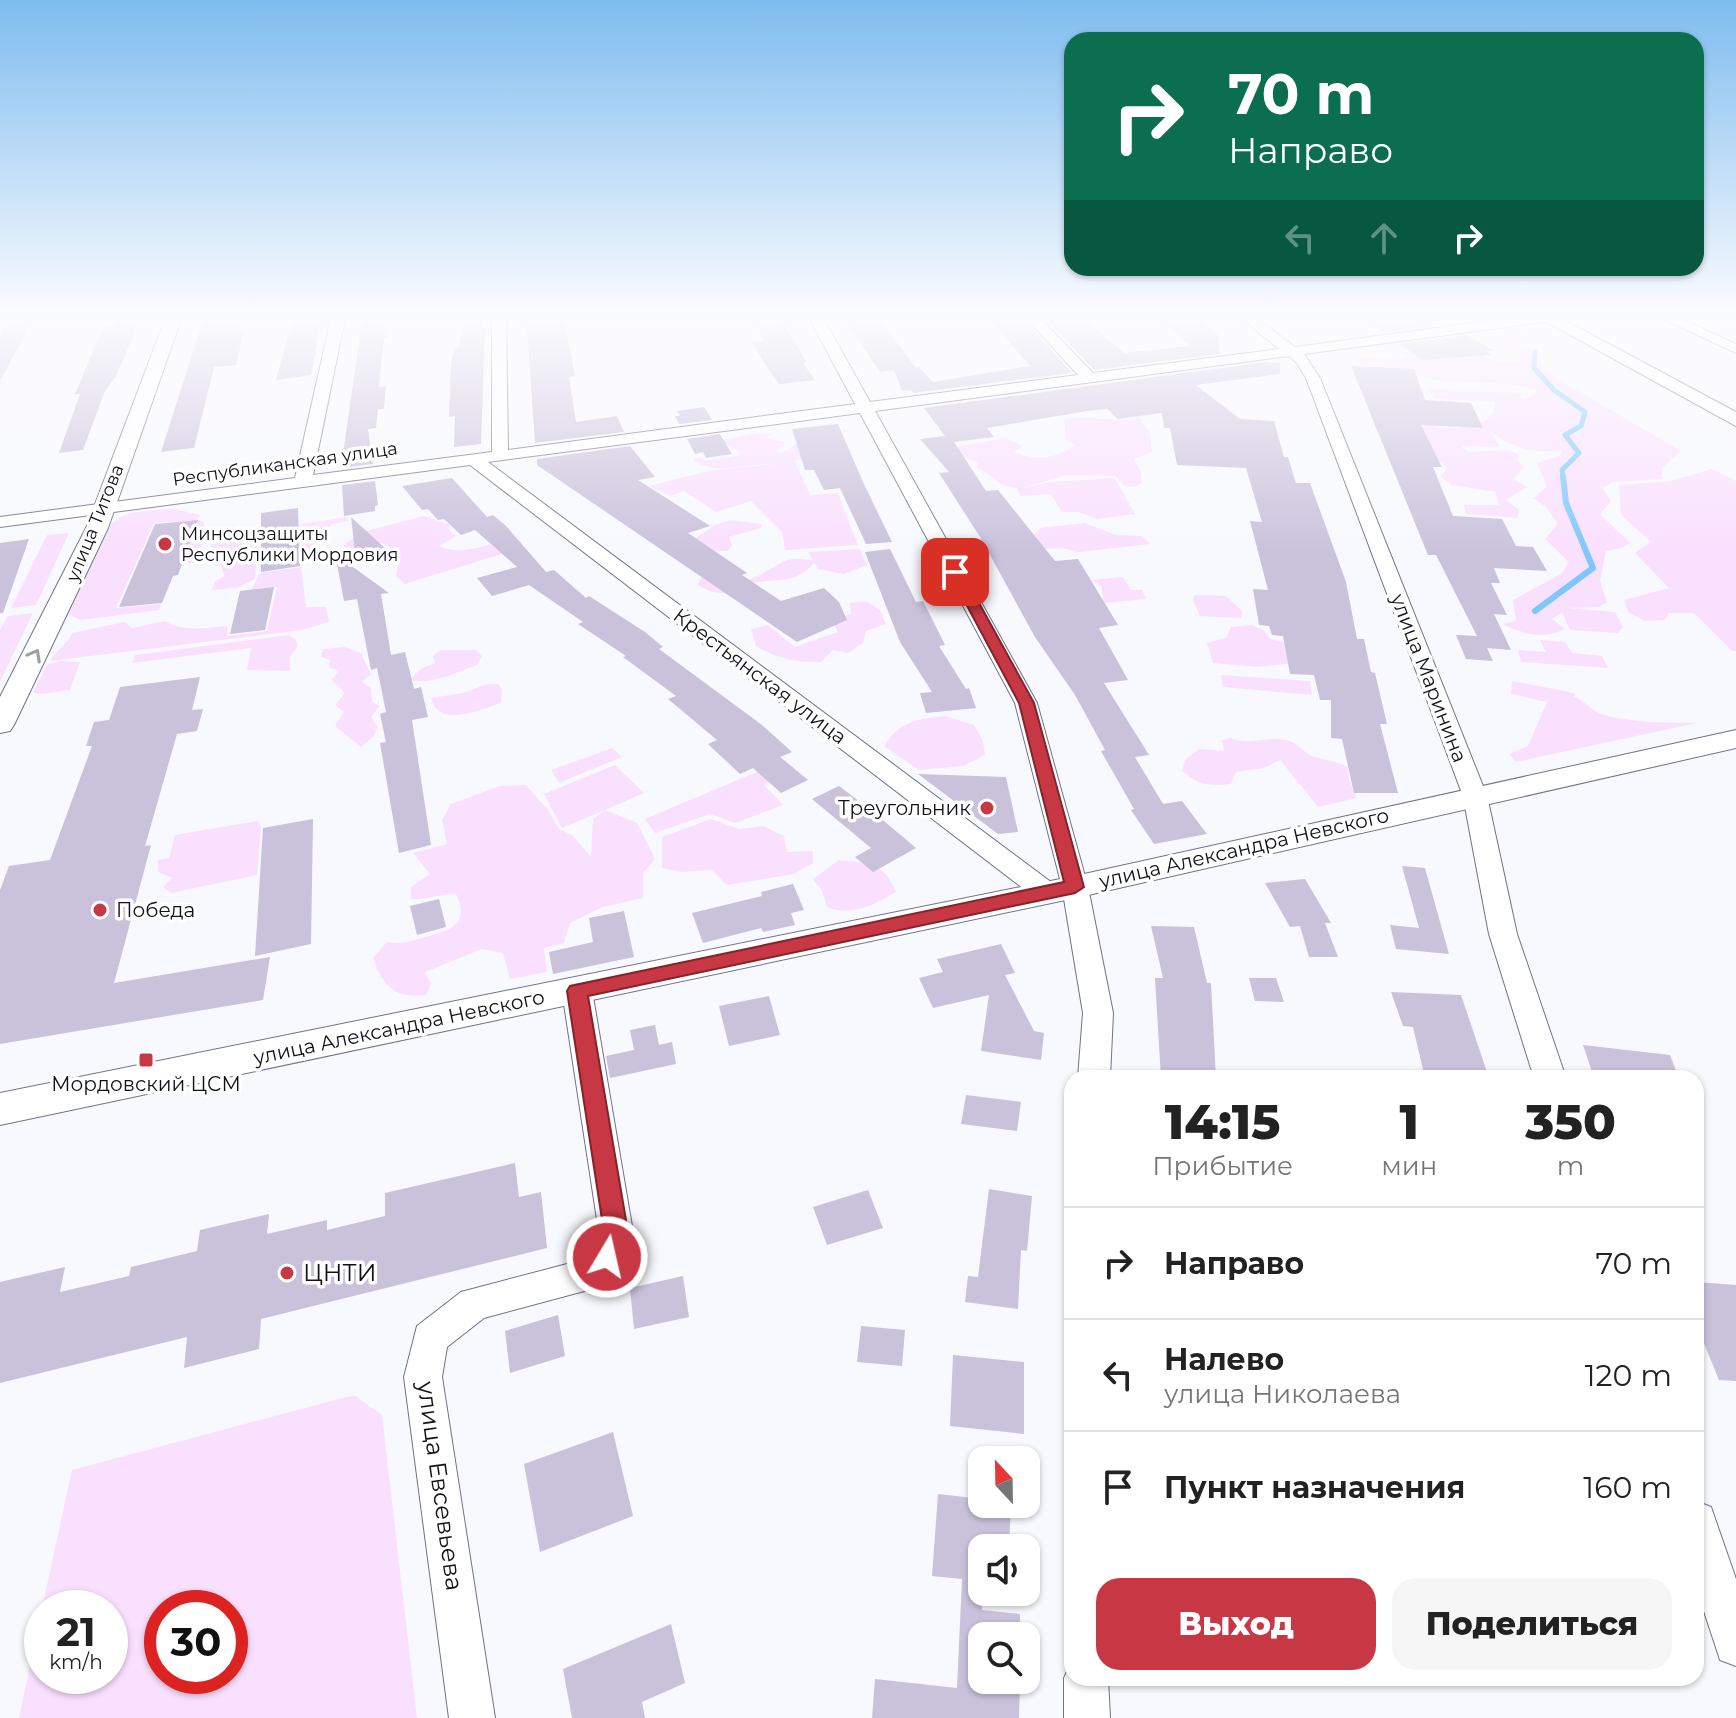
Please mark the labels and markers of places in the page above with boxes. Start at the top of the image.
place label: Минсоцзащиты Республики Мордовия [181,523,398,566]
marker: Минсоцзащиты Республики Мордовия [156,535,174,553]
pin [921,538,989,606]
place label: Треугольник [838,796,971,820]
marker: Треугольник [978,799,996,817]
place label: Победа [116,898,195,922]
marker: Победа [91,901,109,919]
marker: Мордовский ЦСМ [137,1051,155,1069]
place label: Мордовский ЦСМ [51,1072,241,1096]
place label: ЦНТИ [303,1258,376,1287]
marker: ЦНТИ [278,1264,296,1282]

